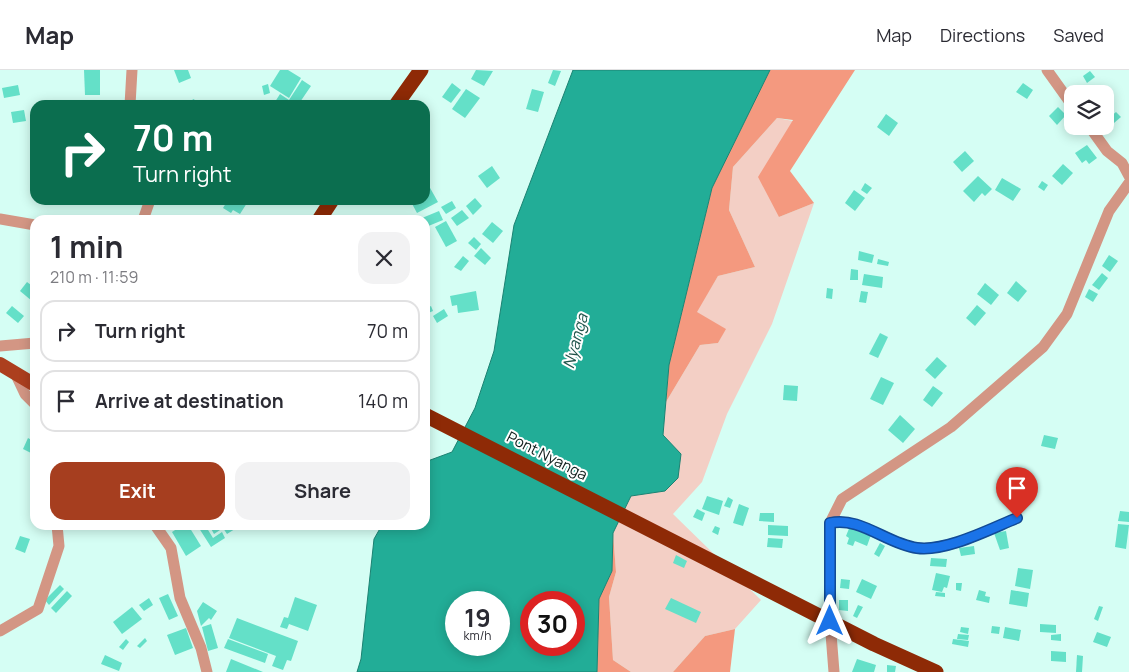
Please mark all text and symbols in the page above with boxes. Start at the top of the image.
text: Map [25,18,74,51]
text: Map [876,23,912,47]
text: Directions [940,23,1025,47]
text: Saved [1053,23,1104,47]
map controls [1064,85,1114,135]
button: layers [1064,85,1114,135]
text: 70 m [133,114,213,162]
icon: right [50,120,115,185]
text: Turn right [133,159,231,189]
text: 1 min [50,226,123,267]
button: close [358,232,410,284]
text: 210 m · 11:59 [50,266,138,288]
water label: Nyanga [557,310,593,371]
icon: right [52,317,80,345]
text: Turn right [95,318,185,344]
text: 70 m [367,318,408,344]
icon: arrive [52,387,80,415]
text: Arrive at destination [95,388,284,414]
text: 140 m [358,388,408,414]
street label: Pont Nyanga [503,426,591,485]
button: Exit [50,462,225,520]
button: Share [235,462,410,520]
pin [996,467,1038,518]
icon: arrive [1003,474,1031,502]
speed limit sign: 30 [520,591,585,656]
position arrow [803,594,855,646]
text: 19 [464,600,491,635]
text: km/h [464,627,491,644]

